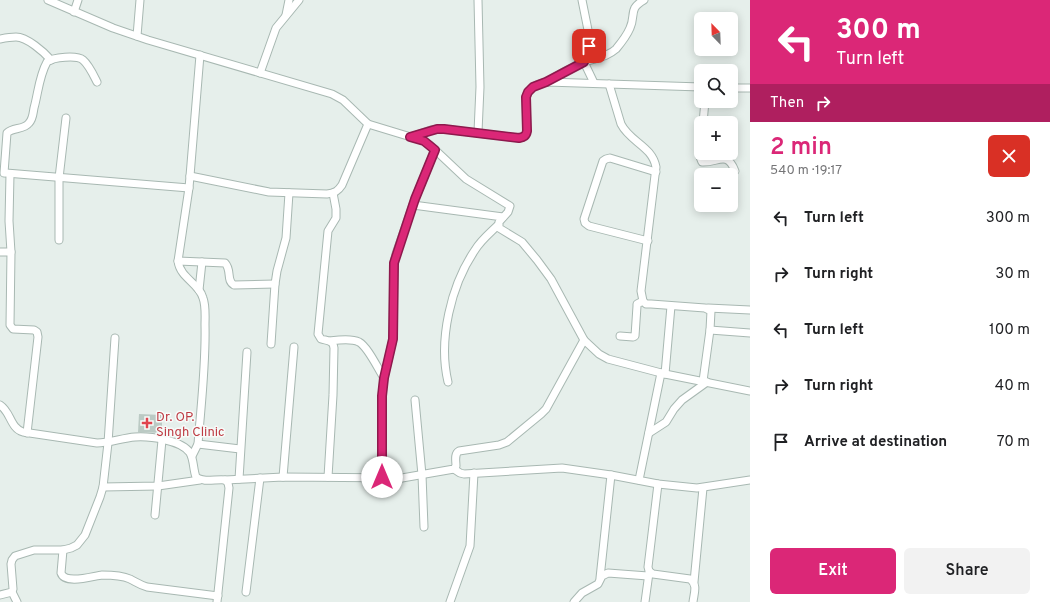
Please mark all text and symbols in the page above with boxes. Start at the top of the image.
north arrow [694,12,738,56]
map controls [694,12,738,212]
text: 300 m [836,13,921,49]
icon: left [770,16,822,68]
pin [572,29,606,63]
icon: arrive [578,35,600,57]
text: Turn left [836,48,904,71]
button: search [694,64,738,108]
icon: right [812,92,834,114]
text: Then [770,94,804,113]
button: + [694,116,738,160]
text: 2 min [770,133,832,163]
button: close [988,135,1030,177]
text: 540 m · 19:17 [770,163,842,179]
button: − [694,168,738,212]
icon: left [770,207,792,229]
text: Turn left [804,209,864,228]
text: 300 m [986,209,1030,228]
icon: right [770,263,792,285]
text: Turn right [804,265,873,284]
text: 30 m [995,265,1030,284]
icon: left [770,319,792,341]
text: Turn left [804,321,864,340]
text: 100 m [989,321,1030,340]
icon: right [770,375,792,397]
text: Turn right [804,377,873,396]
text: 40 m [995,377,1030,396]
place label: Dr. OP. Singh Clinic [156,410,225,441]
marker: Dr. OP. Singh Clinic [141,417,153,429]
icon: arrive [770,431,792,453]
text: Arrive at destination [804,433,947,452]
text: 70 m [997,433,1030,452]
position arrow [361,456,403,498]
button: Exit [770,548,896,594]
button: Share [904,548,1030,594]

